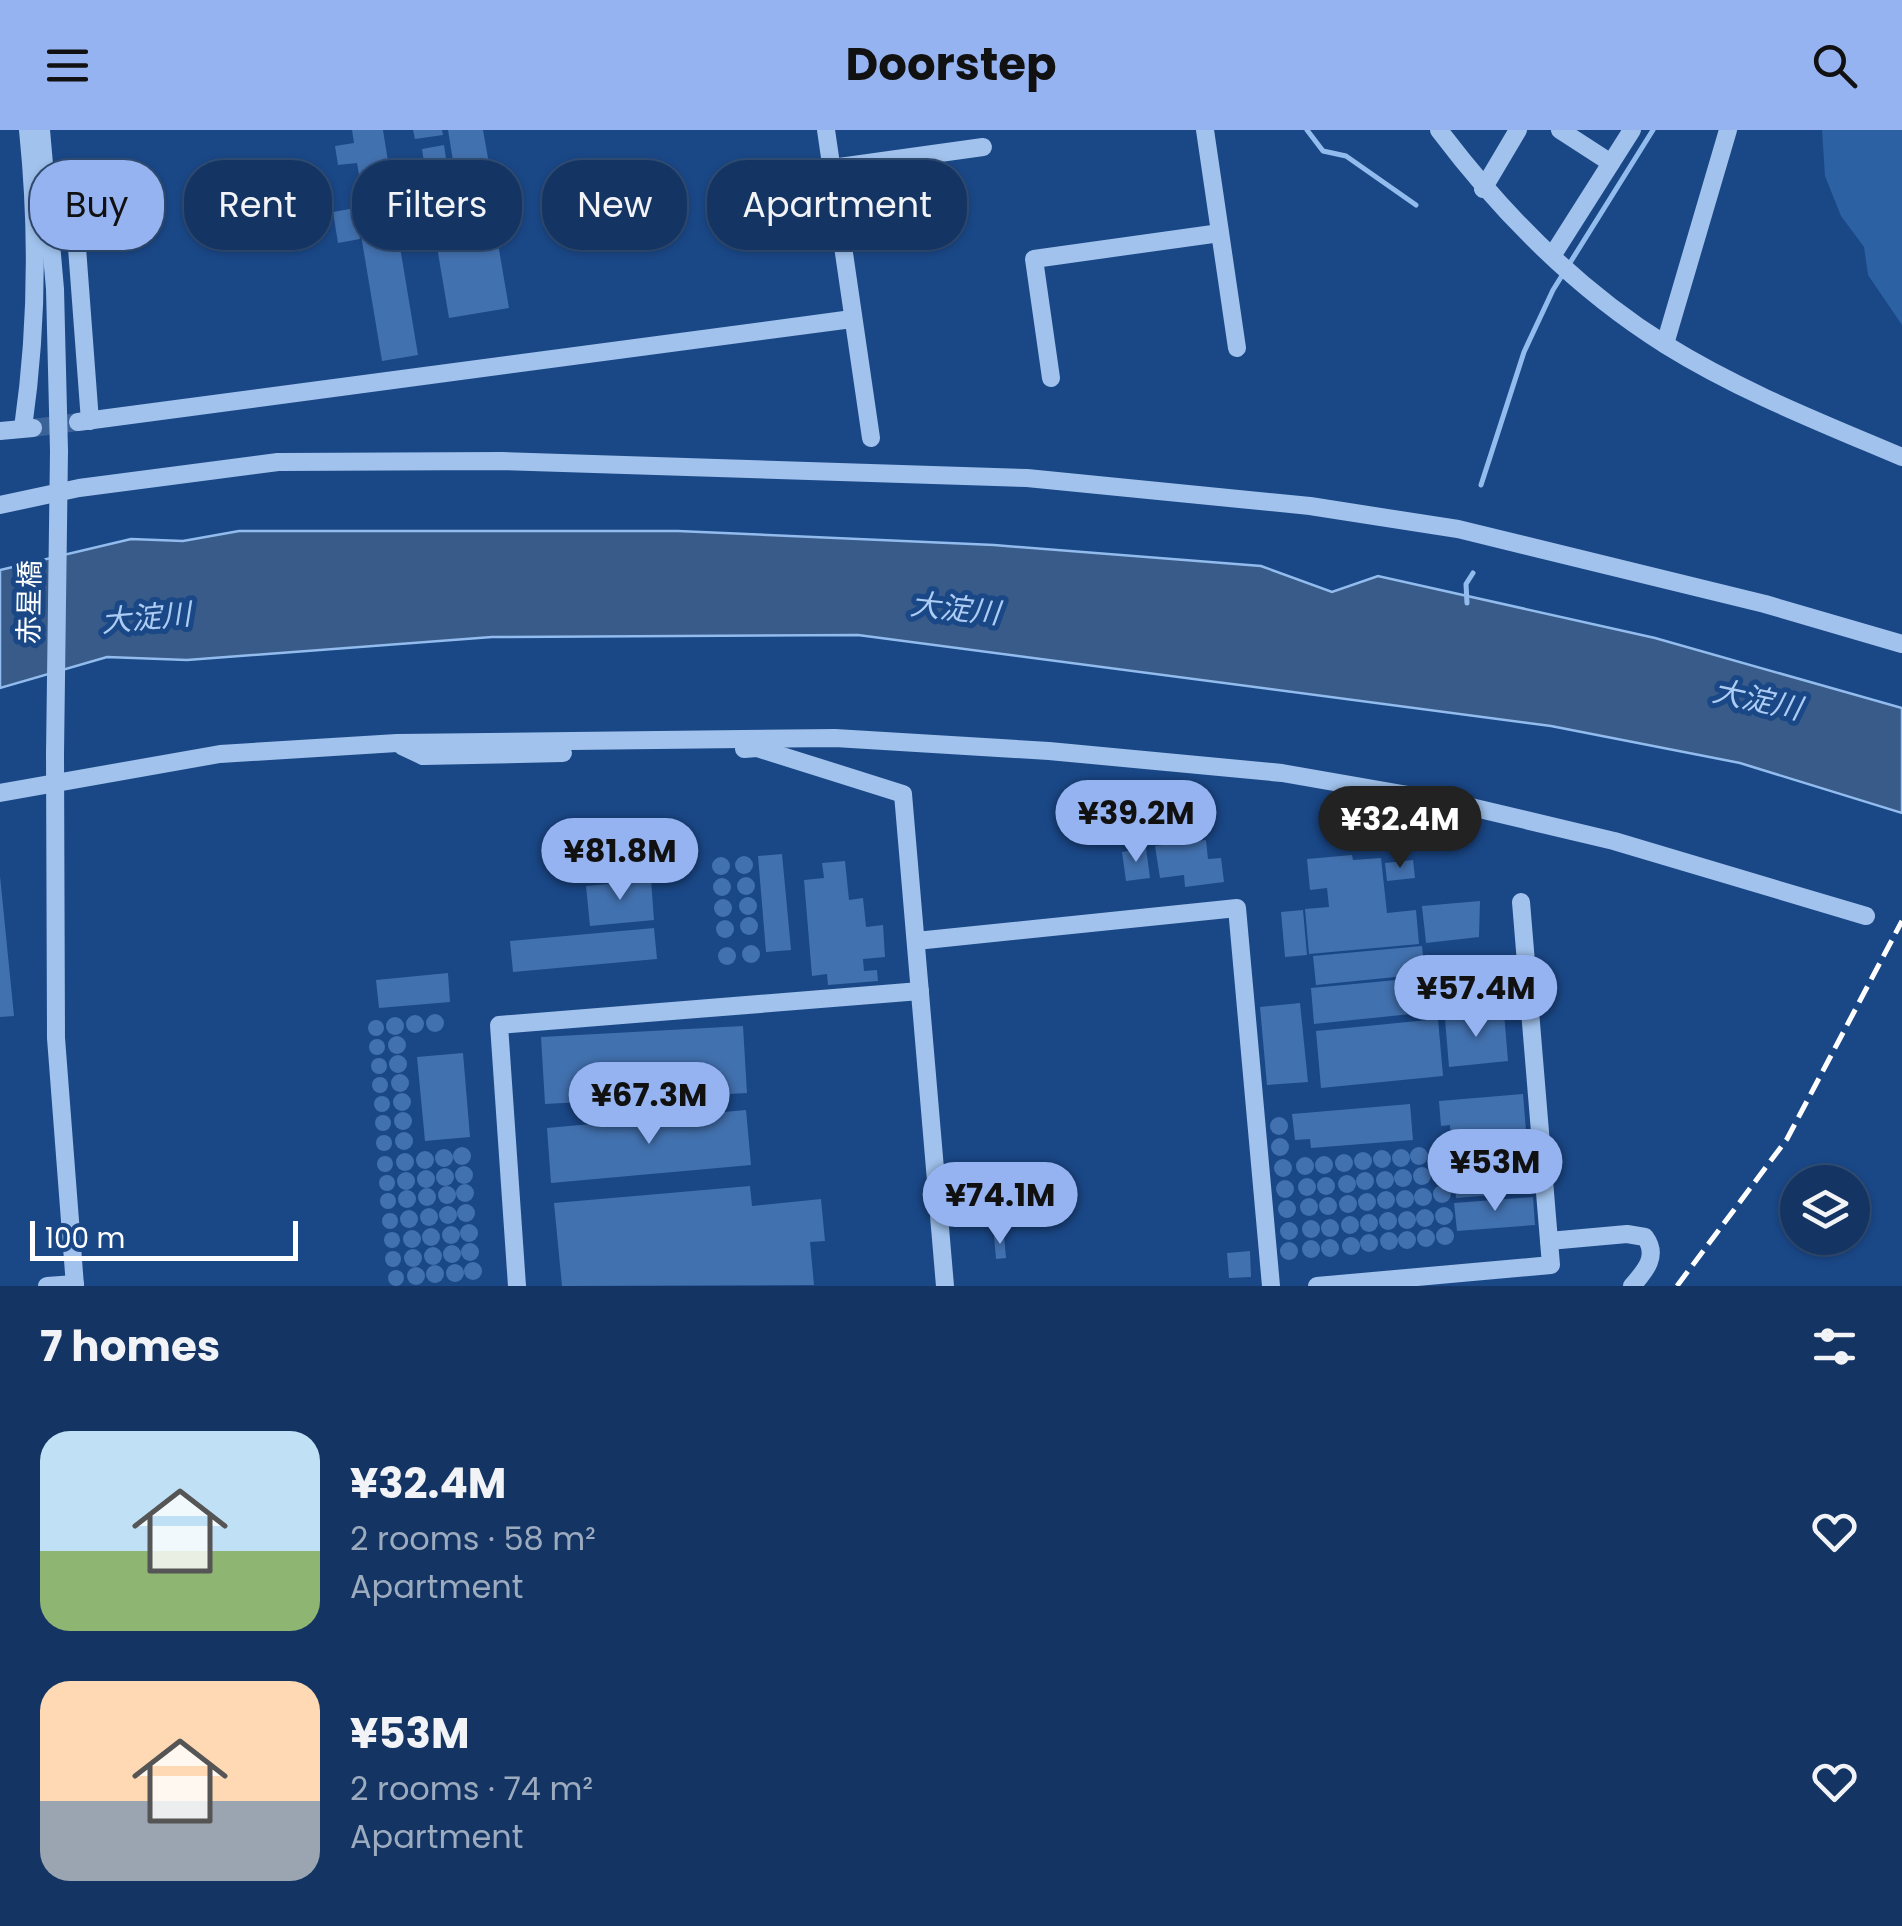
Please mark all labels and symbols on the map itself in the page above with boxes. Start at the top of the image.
street label: 赤星橋 [9,560,50,644]
water label: 大淀川 [908,582,1005,635]
water label: 大淀川 [99,592,196,643]
water label: 大淀川 [1709,669,1809,731]
pin: ¥39.2M [1055,780,1217,865]
pin: ¥32.4M [1319,786,1481,871]
pin: ¥81.8M [539,818,701,903]
pin: ¥57.4M [1395,955,1557,1040]
pin: ¥67.3M [568,1062,730,1147]
pin: ¥53M [1436,1129,1554,1214]
pin: ¥74.1M [919,1162,1081,1247]
scale bar [30,1216,298,1260]

